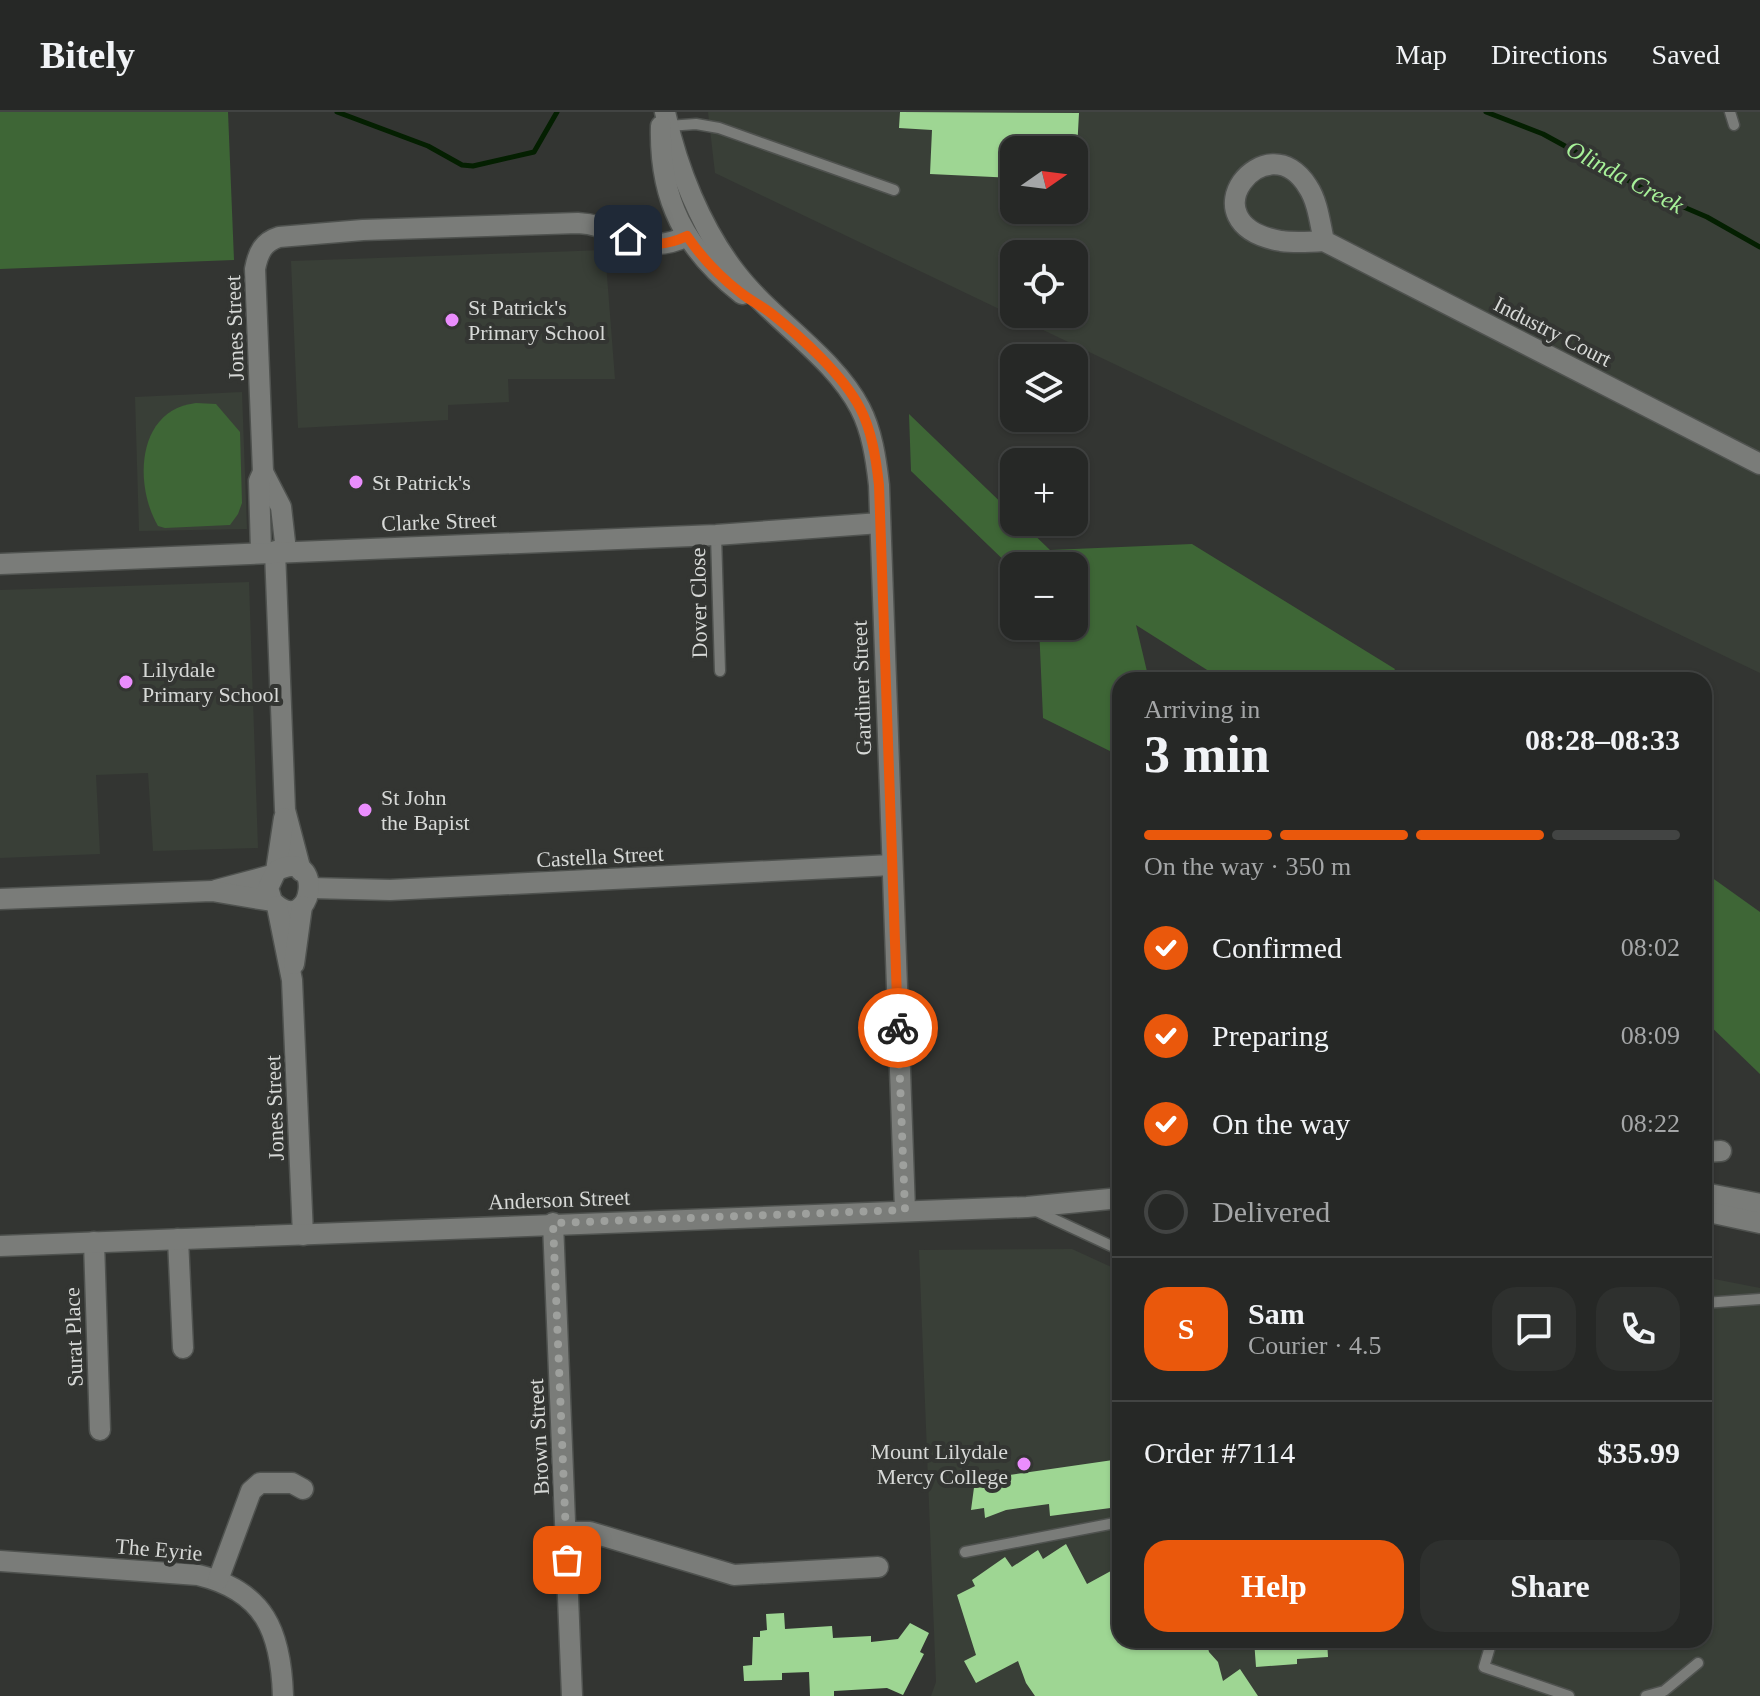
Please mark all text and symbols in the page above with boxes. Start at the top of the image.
text: Bitely [40,34,135,76]
text: Map [1396,39,1447,70]
text: Directions [1491,39,1608,70]
text: Saved [1652,39,1720,70]
water label: Olinda Creek [1562,135,1688,219]
north arrow [1000,136,1088,224]
map controls [1000,136,1088,640]
pin [594,205,662,273]
icon: home [606,217,650,261]
button: locate [1000,240,1088,328]
street label: Jones Street [220,275,249,381]
street label: Industry Court [1490,291,1616,372]
place label: St Patrick's Primary School [468,295,606,345]
marker: St Patrick's Primary School [443,311,461,329]
button: layers [1000,344,1088,432]
button: + [1000,448,1088,536]
place label: St Patrick's [372,470,471,495]
marker: St Patrick's [347,473,365,491]
street label: Clarke Street [381,507,497,536]
street label: Dover Close [685,547,712,658]
button: − [1000,552,1088,640]
street label: Gardiner Street [847,620,876,756]
place label: Lilydale Primary School [142,657,280,707]
marker: Lilydale Primary School [117,673,135,691]
text: Arriving in [1144,695,1260,724]
text: 08:28–08:33 [1525,723,1680,756]
text: 3 min [1144,726,1270,783]
place label: St John the Bapist [381,785,470,835]
marker: St John the Bapist [356,801,374,819]
street label: Castella Street [536,841,664,872]
text: On the way · 350 m [1144,852,1351,881]
icon: check [1144,926,1188,970]
text: Confirmed [1212,931,1342,964]
text: 08:02 [1621,933,1680,962]
courier [858,988,938,1068]
icon: bike [876,1006,920,1050]
icon: check [1144,1014,1188,1058]
text: Preparing [1212,1019,1329,1052]
text: 08:09 [1621,1021,1680,1050]
street label: Jones Street [260,1055,289,1161]
icon: check [1144,1102,1188,1146]
text: On the way [1212,1107,1350,1140]
text: 08:22 [1621,1109,1680,1138]
street label: Anderson Street [487,1185,631,1214]
text: Delivered [1212,1195,1330,1228]
street label: Surat Place [59,1287,88,1387]
button: chat [1492,1287,1576,1371]
button: phone [1596,1287,1680,1371]
text: Sam [1248,1297,1305,1330]
text: S [1178,1312,1194,1345]
text: Courier · 4.5 [1248,1331,1382,1360]
street label: Brown Street [523,1378,554,1496]
text: Order #7114 [1144,1436,1295,1469]
text: $35.99 [1598,1436,1680,1469]
place label: Mount Lilydale Mercy College [871,1439,1008,1489]
marker: Mount Lilydale Mercy College [1015,1455,1033,1473]
pin [533,1526,601,1594]
street label: The Eyrie [114,1533,204,1566]
icon: bag [545,1538,589,1582]
button: Help [1144,1540,1404,1632]
button: Share [1420,1540,1680,1632]

